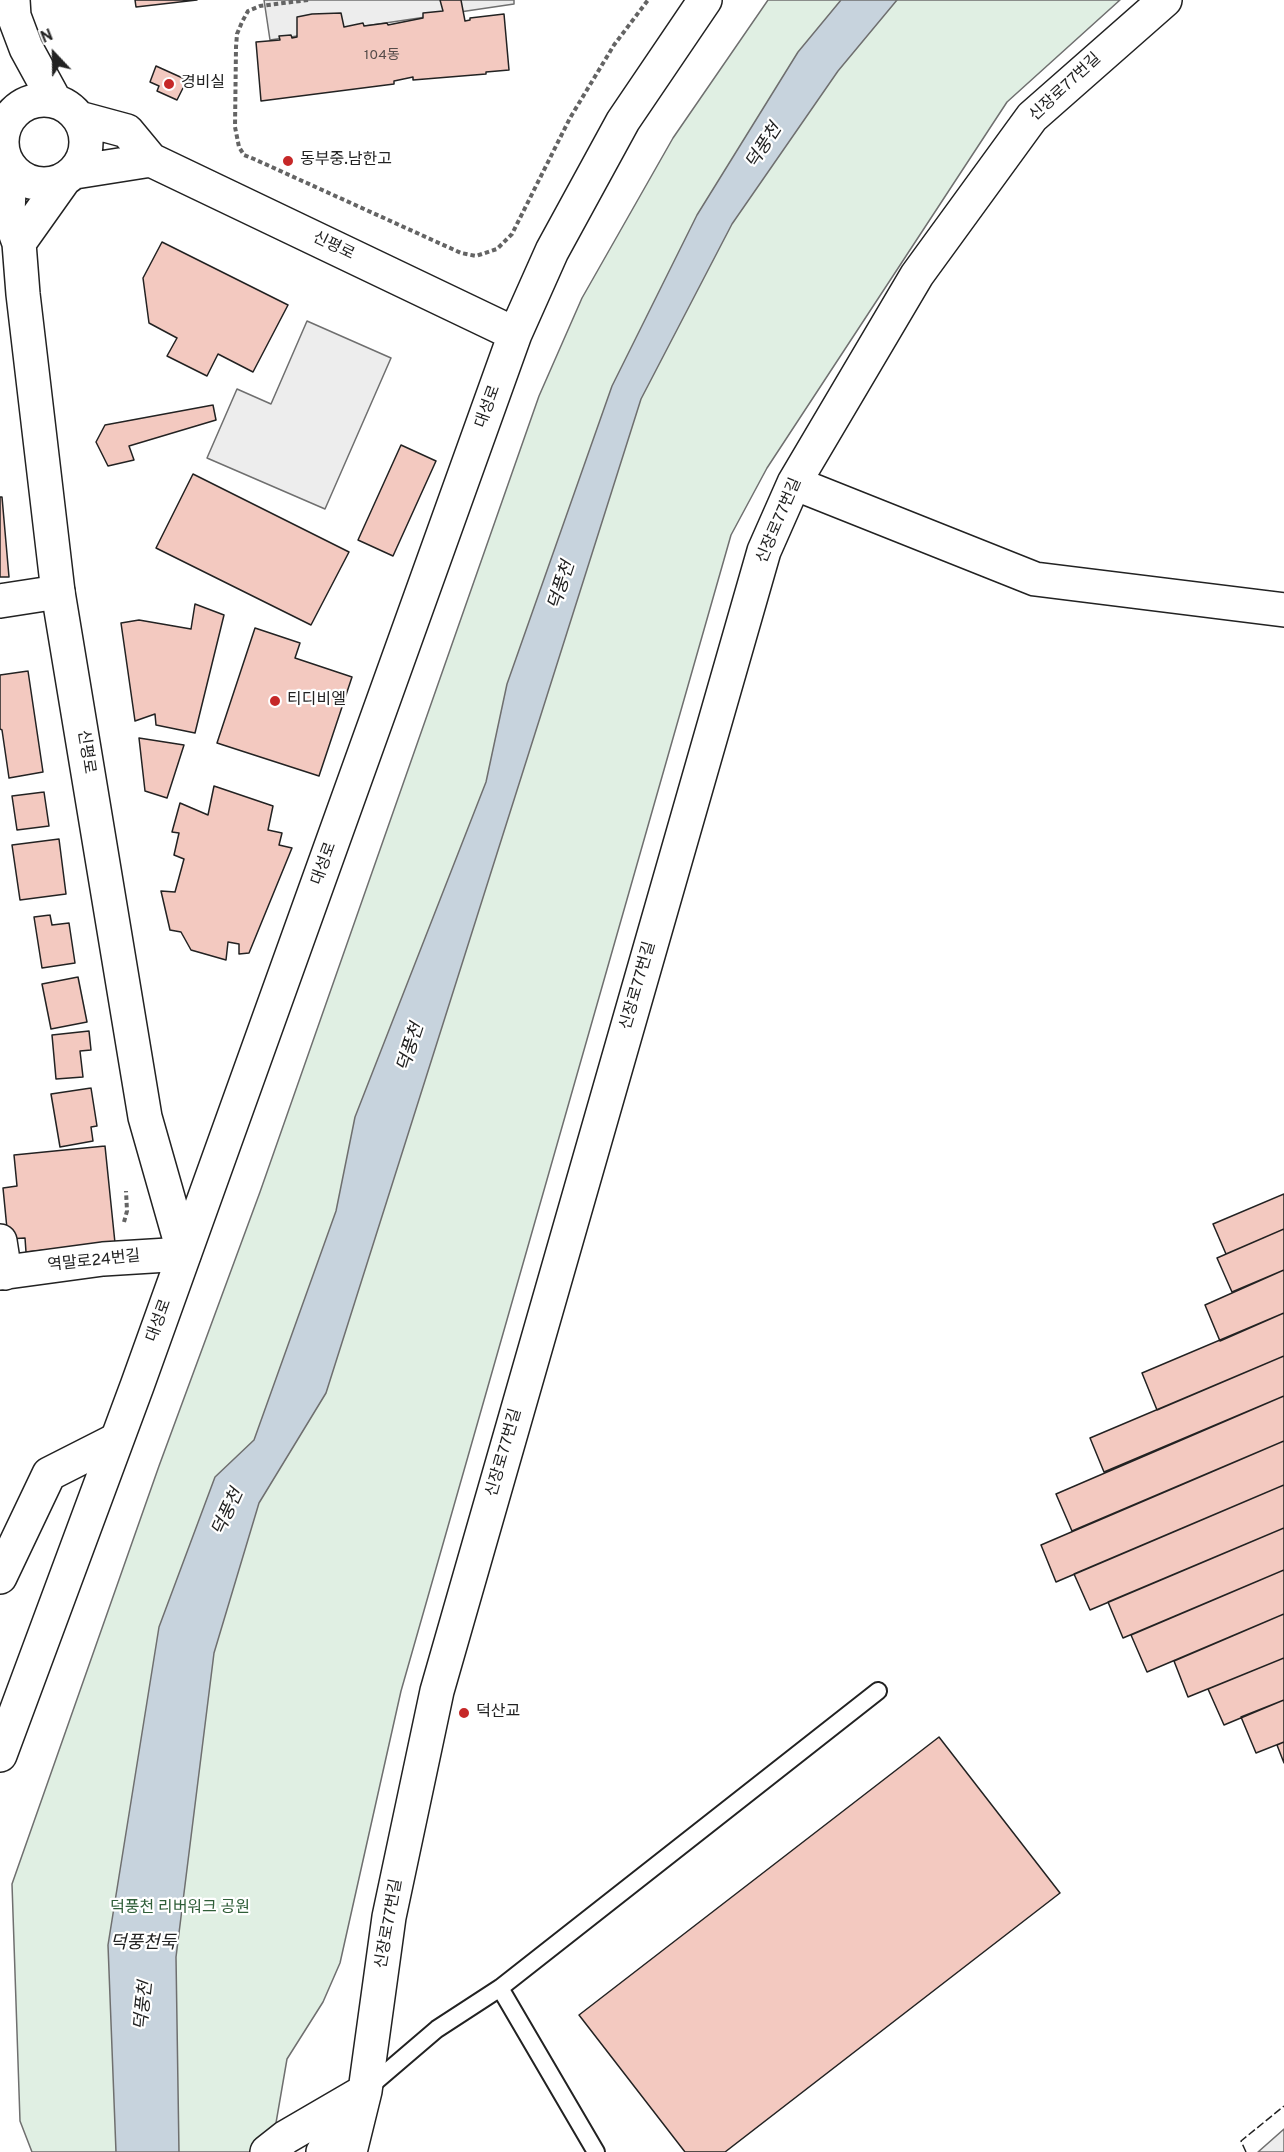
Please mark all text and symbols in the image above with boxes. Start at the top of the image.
north arrow [24,24,84,84]
text: N [38,26,56,49]
house number: 104동 [364,48,400,64]
street label: 신장로77번길 [1026,50,1106,126]
place label: 경비실 [181,74,225,94]
marker: 경비실 [162,77,176,91]
water label: 덕풍천 [742,120,788,174]
place label: 동부중.남한고 [300,151,392,171]
marker: 동부중.남한고 [281,154,295,168]
street label: 신평로 [309,229,357,265]
street label: 대성로 [472,383,506,431]
street label: 신장로77번길 [753,475,807,567]
water label: 덕풍천 [545,559,581,613]
place label: 티디비엘 [287,691,346,711]
marker: 티디비엘 [268,694,282,708]
street label: 신평로 [72,729,98,775]
street label: 대성로 [308,840,342,888]
street label: 신장로77번길 [617,940,661,1032]
water label: 덕풍천 [394,1021,430,1075]
street label: 역말로24번길 [47,1248,141,1276]
street label: 대성로 [143,1297,177,1345]
street label: 신장로77번길 [483,1407,527,1499]
water label: 덕풍천 [209,1486,249,1540]
place label: 덕산교 [476,1703,520,1723]
marker: 덕산교 [457,1706,471,1720]
street label: 신장로77번길 [373,1878,407,1970]
park label: 덕풍천 리버워크 공원 [110,1899,250,1919]
water label: 덕풍천둑 [110,1933,176,1955]
water label: 덕풍천 [132,1980,158,2032]

